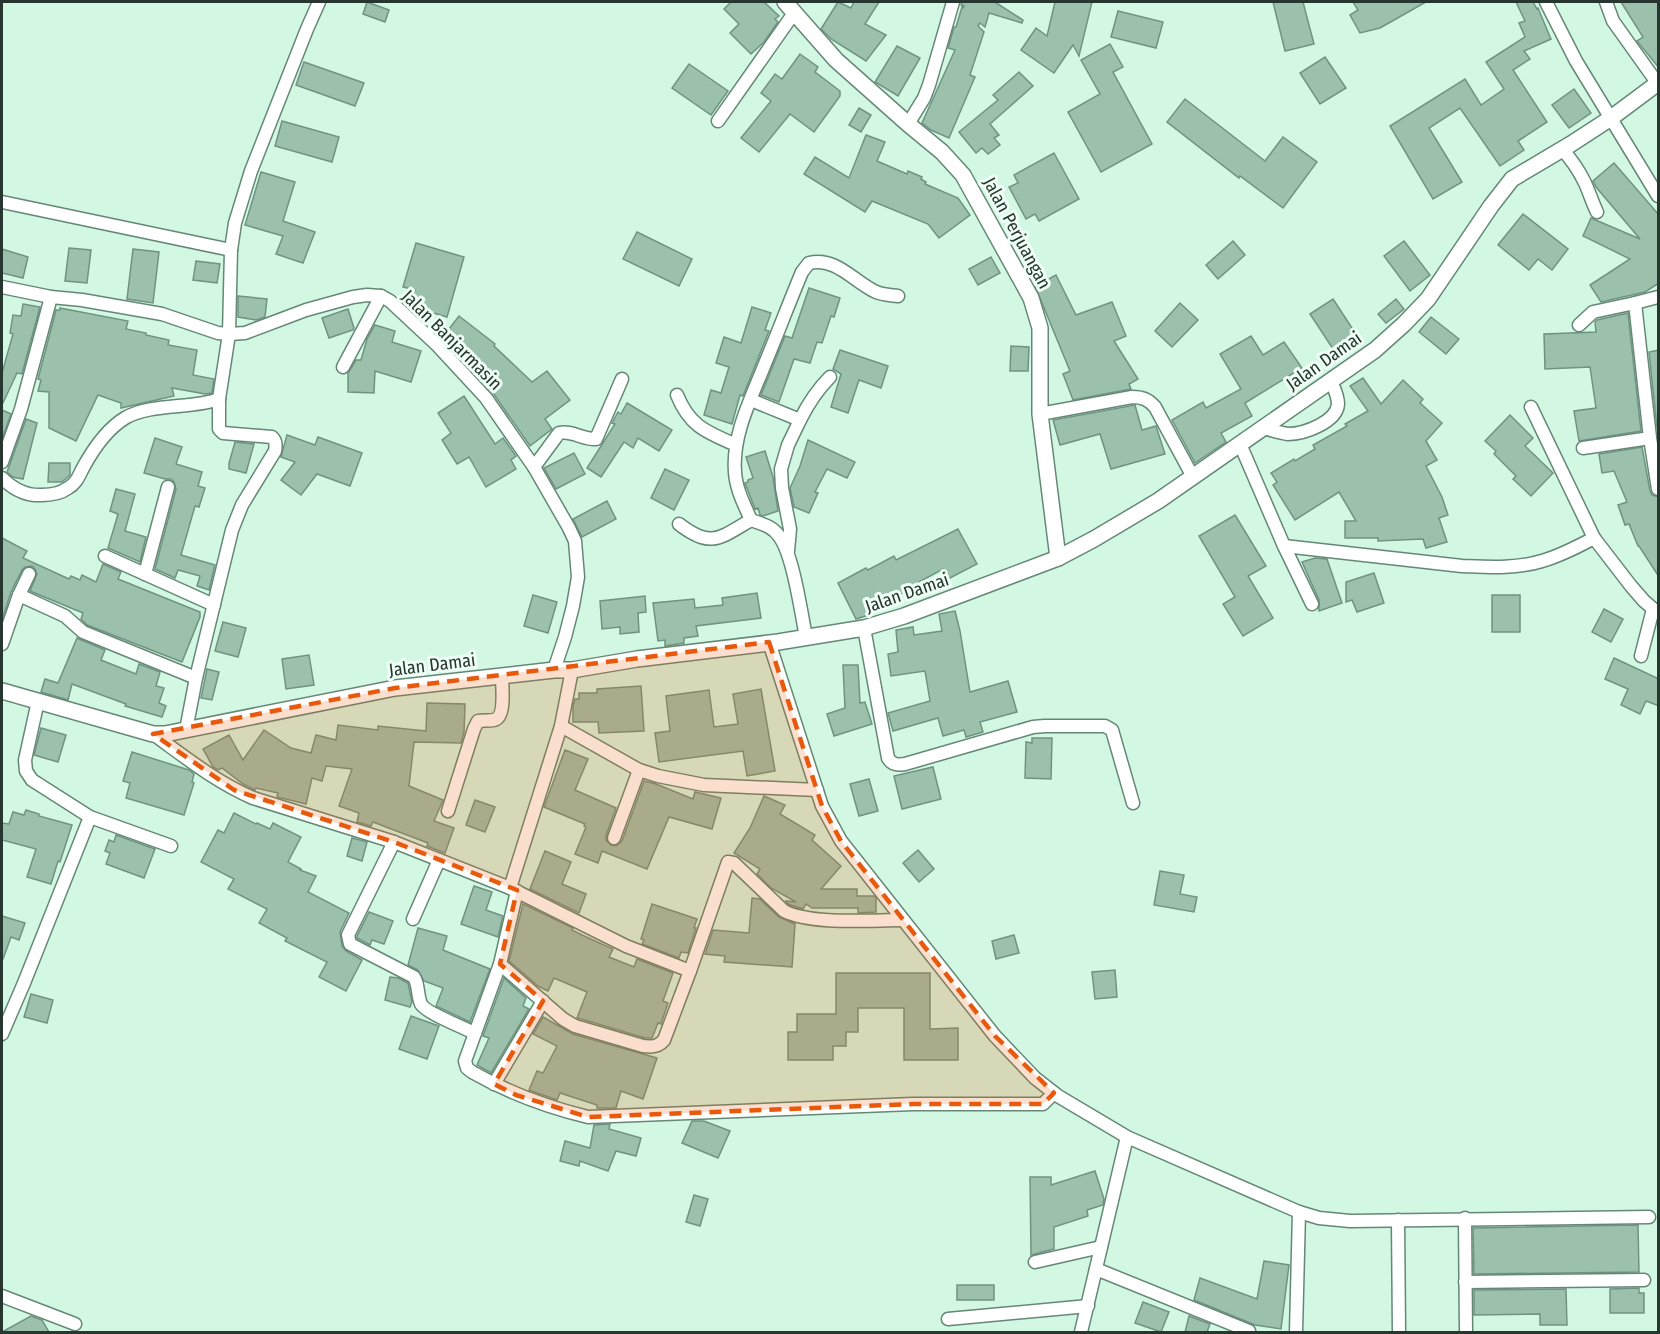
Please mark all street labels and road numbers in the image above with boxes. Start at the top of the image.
street label: Jalan Perjuangan [978,173,1056,293]
street label: Jalan Banjarmasin [397,285,507,395]
street label: Jalan Damai [1282,327,1366,395]
street label: Jalan Damai [862,568,952,618]
street label: Jalan Damai [387,649,477,681]

